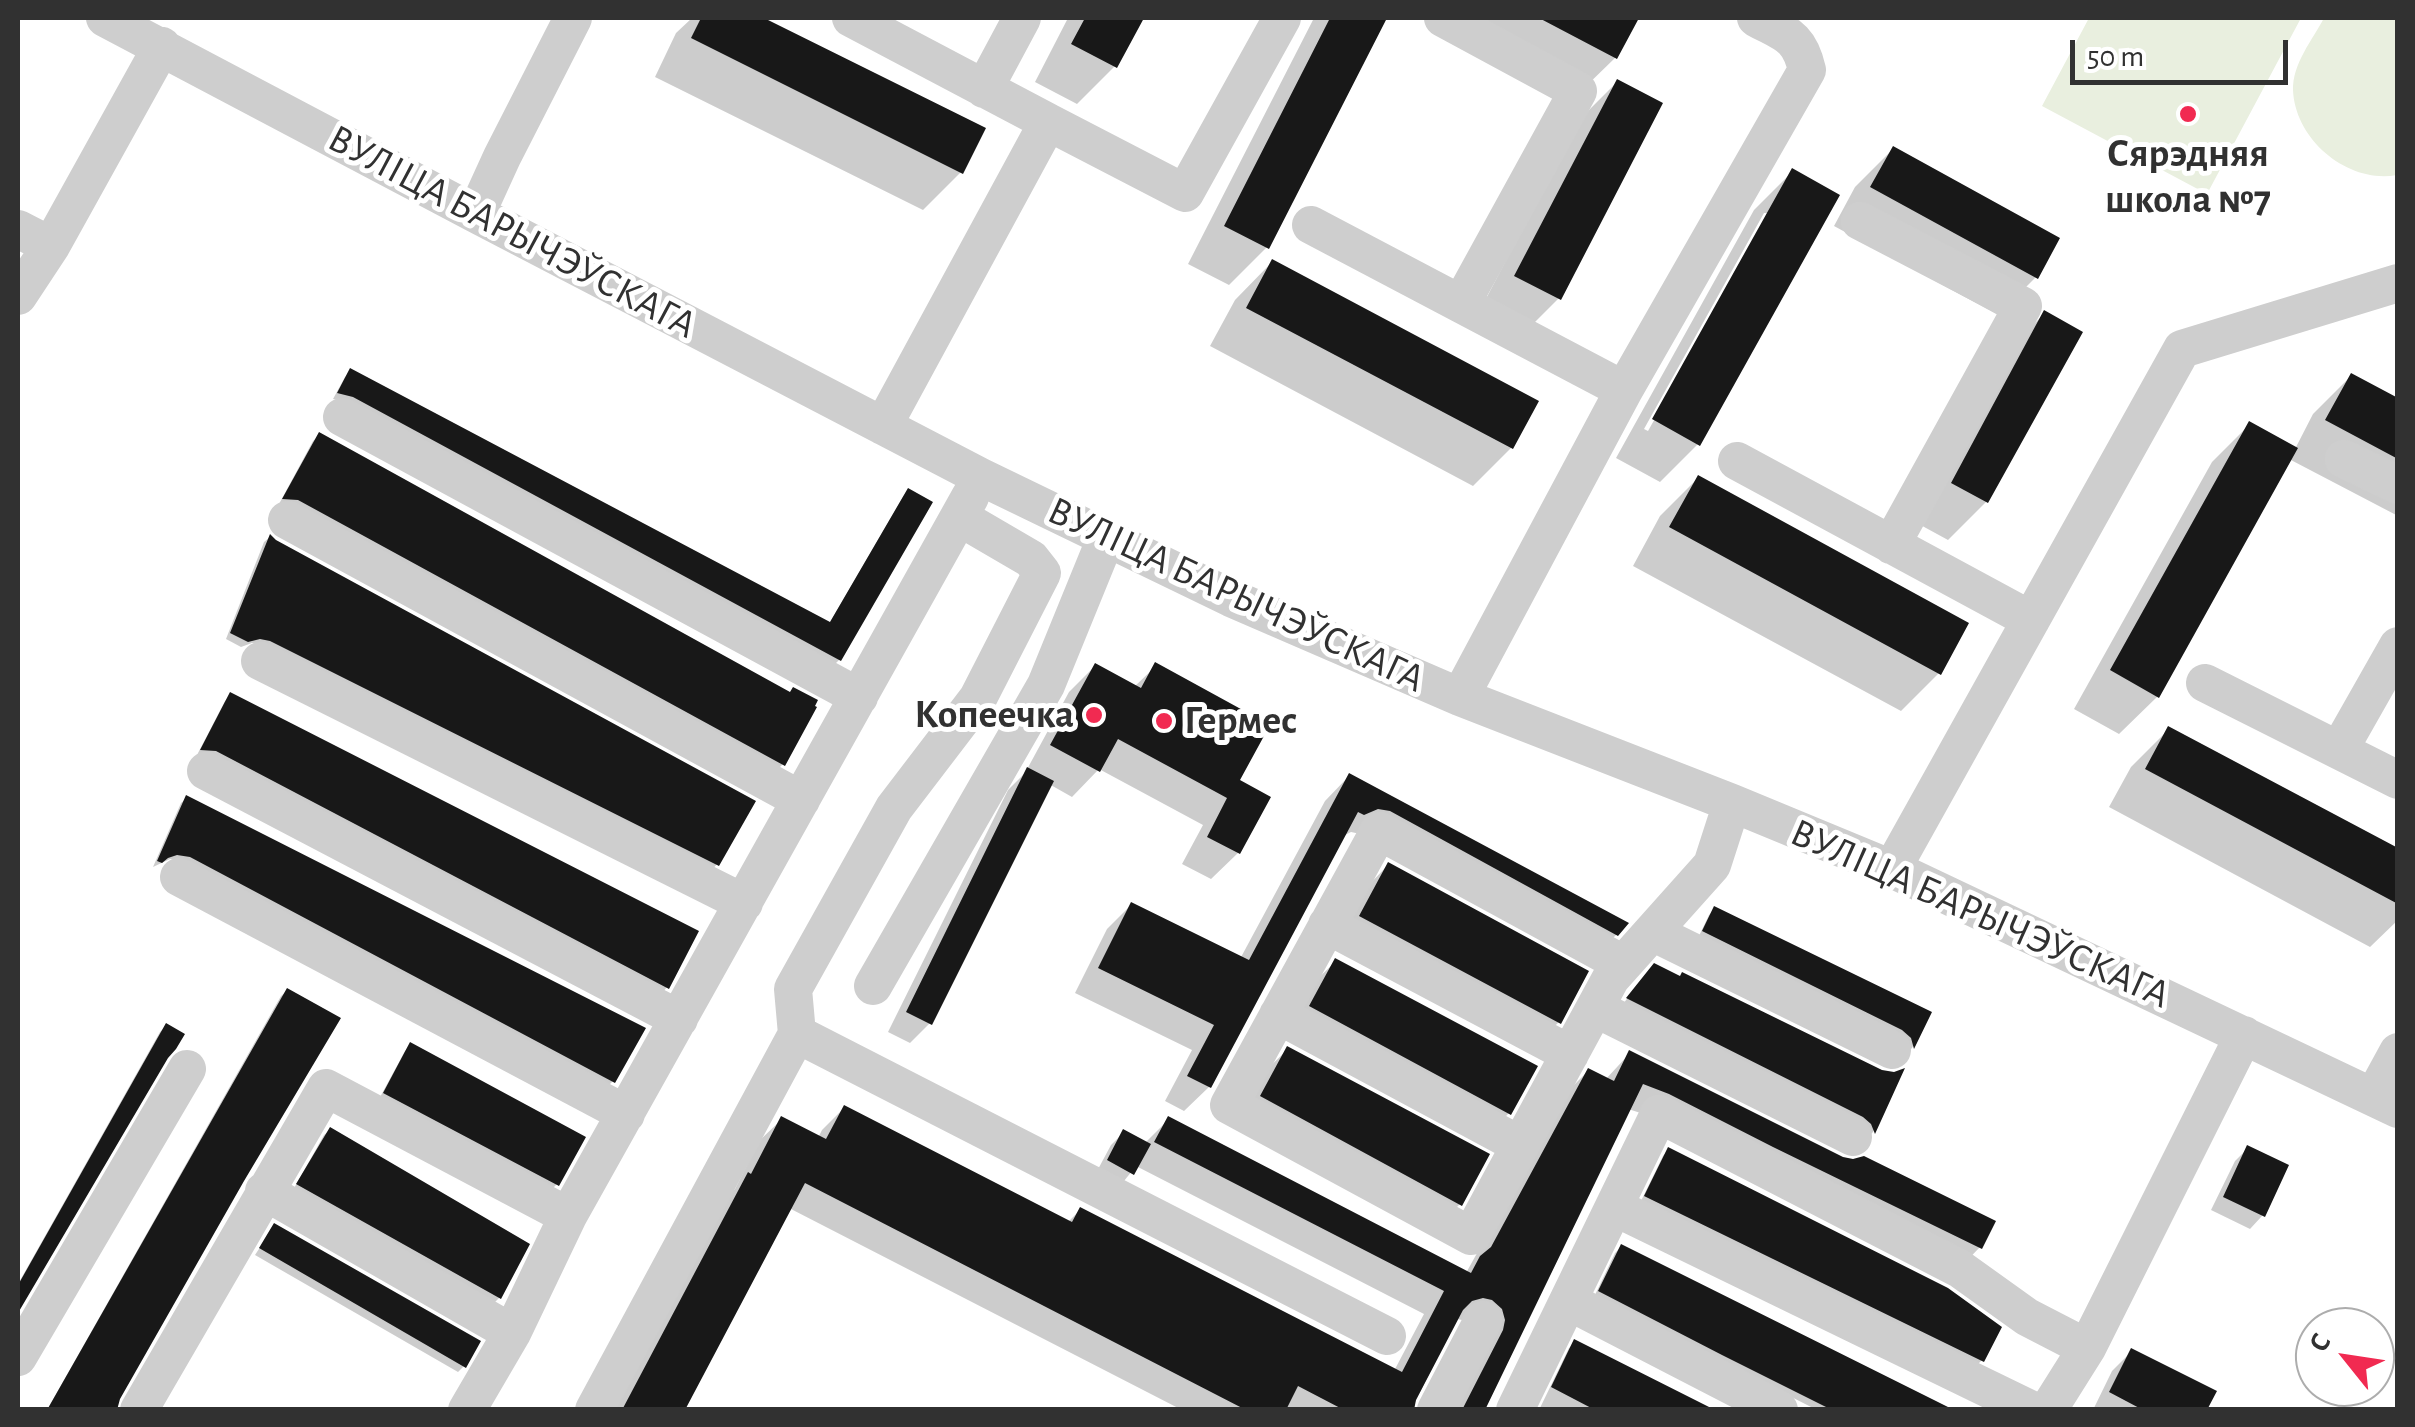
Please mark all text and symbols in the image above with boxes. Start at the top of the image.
scale bar [2075,20,2292,82]
text: 50 m [2087,42,2144,72]
marker: Сярэдняя школа №7 [2177,103,2199,125]
street label: ВУЛІЦА БАРЫЧЭЎСКАГА [320,115,704,349]
place label: Сярэдняя школа №7 [2105,130,2271,224]
street label: ВУЛІЦА БАРЫЧЭЎСКАГА [1040,487,1432,703]
place label: Копеечка [914,691,1074,739]
place label: Гермес [1184,697,1297,745]
marker: Копеечка [1083,704,1105,726]
marker: Гермес [1153,710,1175,732]
street label: ВУЛІЦА БАРЫЧЭЎСКАГА [1783,809,2177,1019]
north arrow [2295,1307,2395,1407]
text: С [2305,1329,2337,1357]

